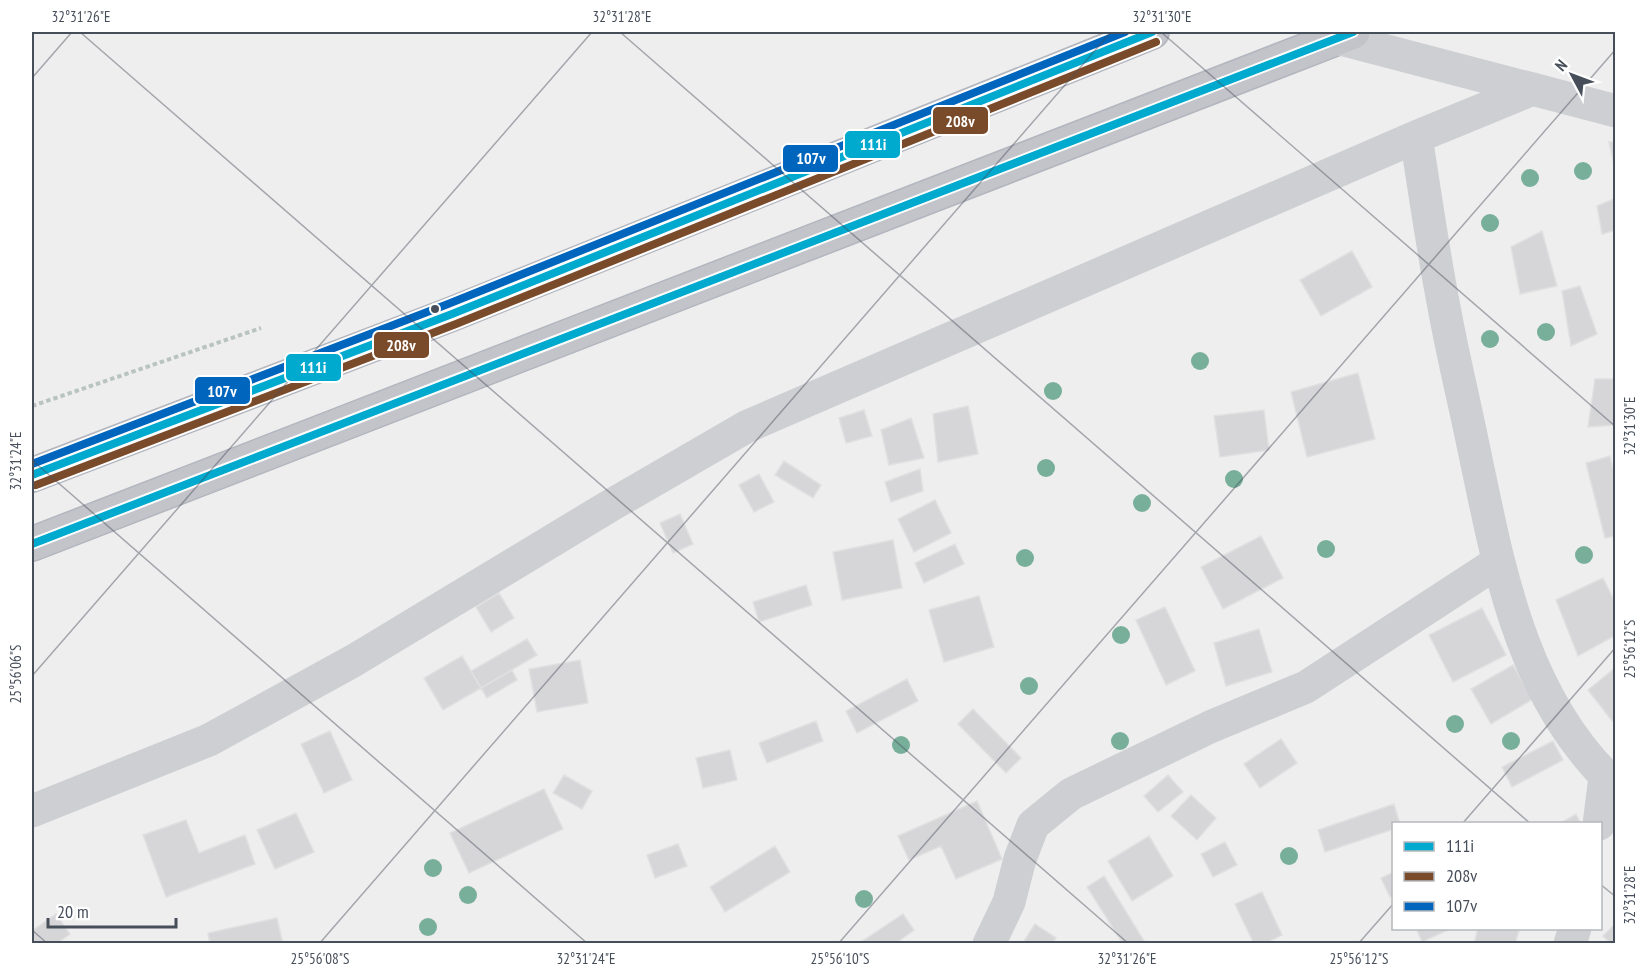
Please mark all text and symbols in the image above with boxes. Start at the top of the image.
text: 32°31'26"E [51,7,111,26]
text: 32°31'28"E [592,7,652,26]
text: 32°31'30"E [1132,7,1192,26]
north arrow [1542,45,1602,105]
text: N [1550,55,1571,75]
line badge: 208v [932,106,989,135]
text: 208v [945,111,975,131]
line badge: 111i [844,130,901,159]
text: 111i [860,134,887,154]
line badge: 107v [782,144,839,173]
text: 107v [796,148,826,168]
unlabelled marker [429,303,441,315]
line badge: 208v [373,331,430,359]
text: 208v [386,335,416,355]
line badge: 111i [285,353,342,382]
text: 111i [300,357,327,377]
line badge: 107v [194,376,251,405]
text: 107v [207,381,237,401]
text: 32°31'30"E [1620,396,1639,456]
text: 32°31'24"E [6,431,25,491]
text: 25°56'12"S [1620,619,1639,679]
text: 25°56'06"S [6,644,25,704]
legend [1392,822,1602,930]
text: 111i [1446,834,1474,857]
text: 208v [1446,864,1477,887]
text: 32°31'28"E [1620,865,1639,925]
scale bar [48,891,176,929]
text: 107v [1446,894,1477,917]
text: 20 m [57,900,89,923]
text: 25°56'08"S [290,949,350,968]
text: 32°31'24"E [556,949,616,968]
text: 25°56'10"S [810,949,870,968]
text: 32°31'26"E [1097,949,1157,968]
text: 25°56'12"S [1329,949,1389,968]

